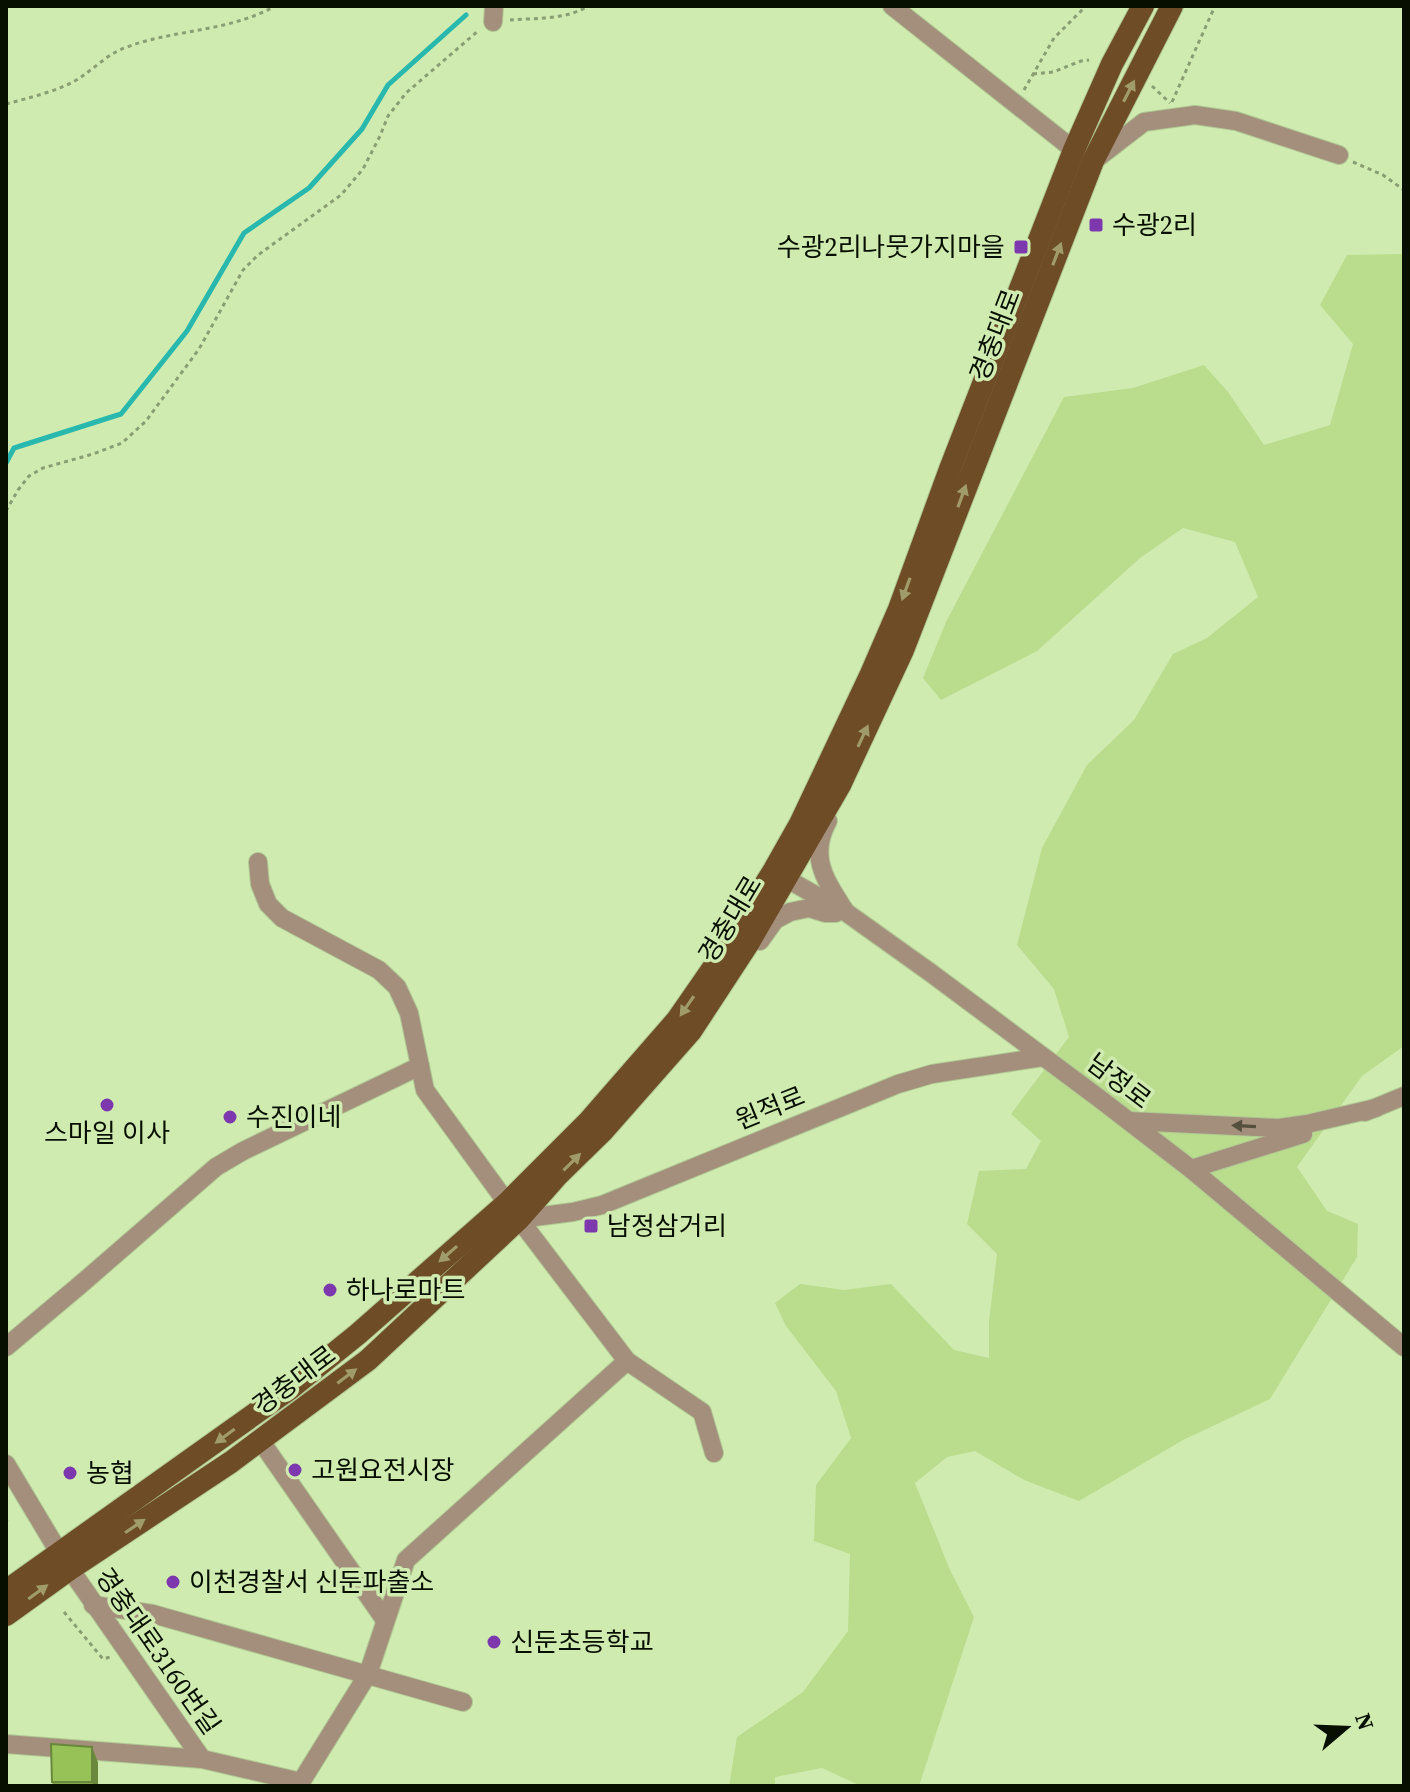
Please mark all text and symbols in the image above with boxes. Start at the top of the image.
one-way arrow [1122,80,1135,103]
place label: 수광2리 [1112,207,1197,243]
marker: 수광2리 [1087,216,1105,234]
place label: 수광2리나뭇가지마을 [777,229,1005,265]
marker: 수광2리나뭇가지마을 [1012,238,1030,256]
one-way arrow [1051,242,1064,266]
street label: 경충대로 [961,284,1029,386]
one-way arrow [956,484,969,508]
one-way arrow [900,577,912,601]
one-way arrow [856,724,870,748]
street label: 경충대로 [690,869,770,969]
one-way arrow [680,996,695,1017]
street label: 남정로 [1080,1045,1158,1117]
street label: 원적로 [730,1078,810,1138]
marker: 스마일 이사 [98,1096,116,1114]
place label: 수진이네 [246,1099,342,1135]
marker: 수진이네 [221,1108,239,1126]
place label: 스마일 이사 [44,1115,170,1151]
one-way arrow [1231,1120,1256,1133]
one-way arrow [562,1153,581,1172]
place label: 남정삼거리 [607,1208,727,1244]
marker: 남정삼거리 [582,1217,600,1235]
one-way arrow [438,1245,458,1262]
place label: 하나로마트 [346,1272,466,1308]
marker: 하나로마트 [321,1281,339,1299]
street label: 경충대로 [245,1337,343,1423]
one-way arrow [337,1368,357,1384]
one-way arrow [214,1428,236,1444]
place label: 고원요전시장 [311,1452,455,1488]
place label: 농협 [86,1455,134,1491]
marker: 고원요전시장 [286,1461,304,1479]
marker: 농협 [61,1464,79,1482]
one-way arrow [124,1518,145,1533]
street label: 경충대로3160번길 [87,1561,229,1741]
place label: 이천경찰서 신둔파출소 [189,1564,434,1600]
marker: 이천경찰서 신둔파출소 [164,1573,182,1591]
one-way arrow [27,1584,49,1600]
place label: 신둔초등학교 [510,1624,654,1660]
marker: 신둔초등학교 [485,1633,503,1651]
north arrow [1306,1688,1386,1768]
text: N [1348,1709,1382,1734]

